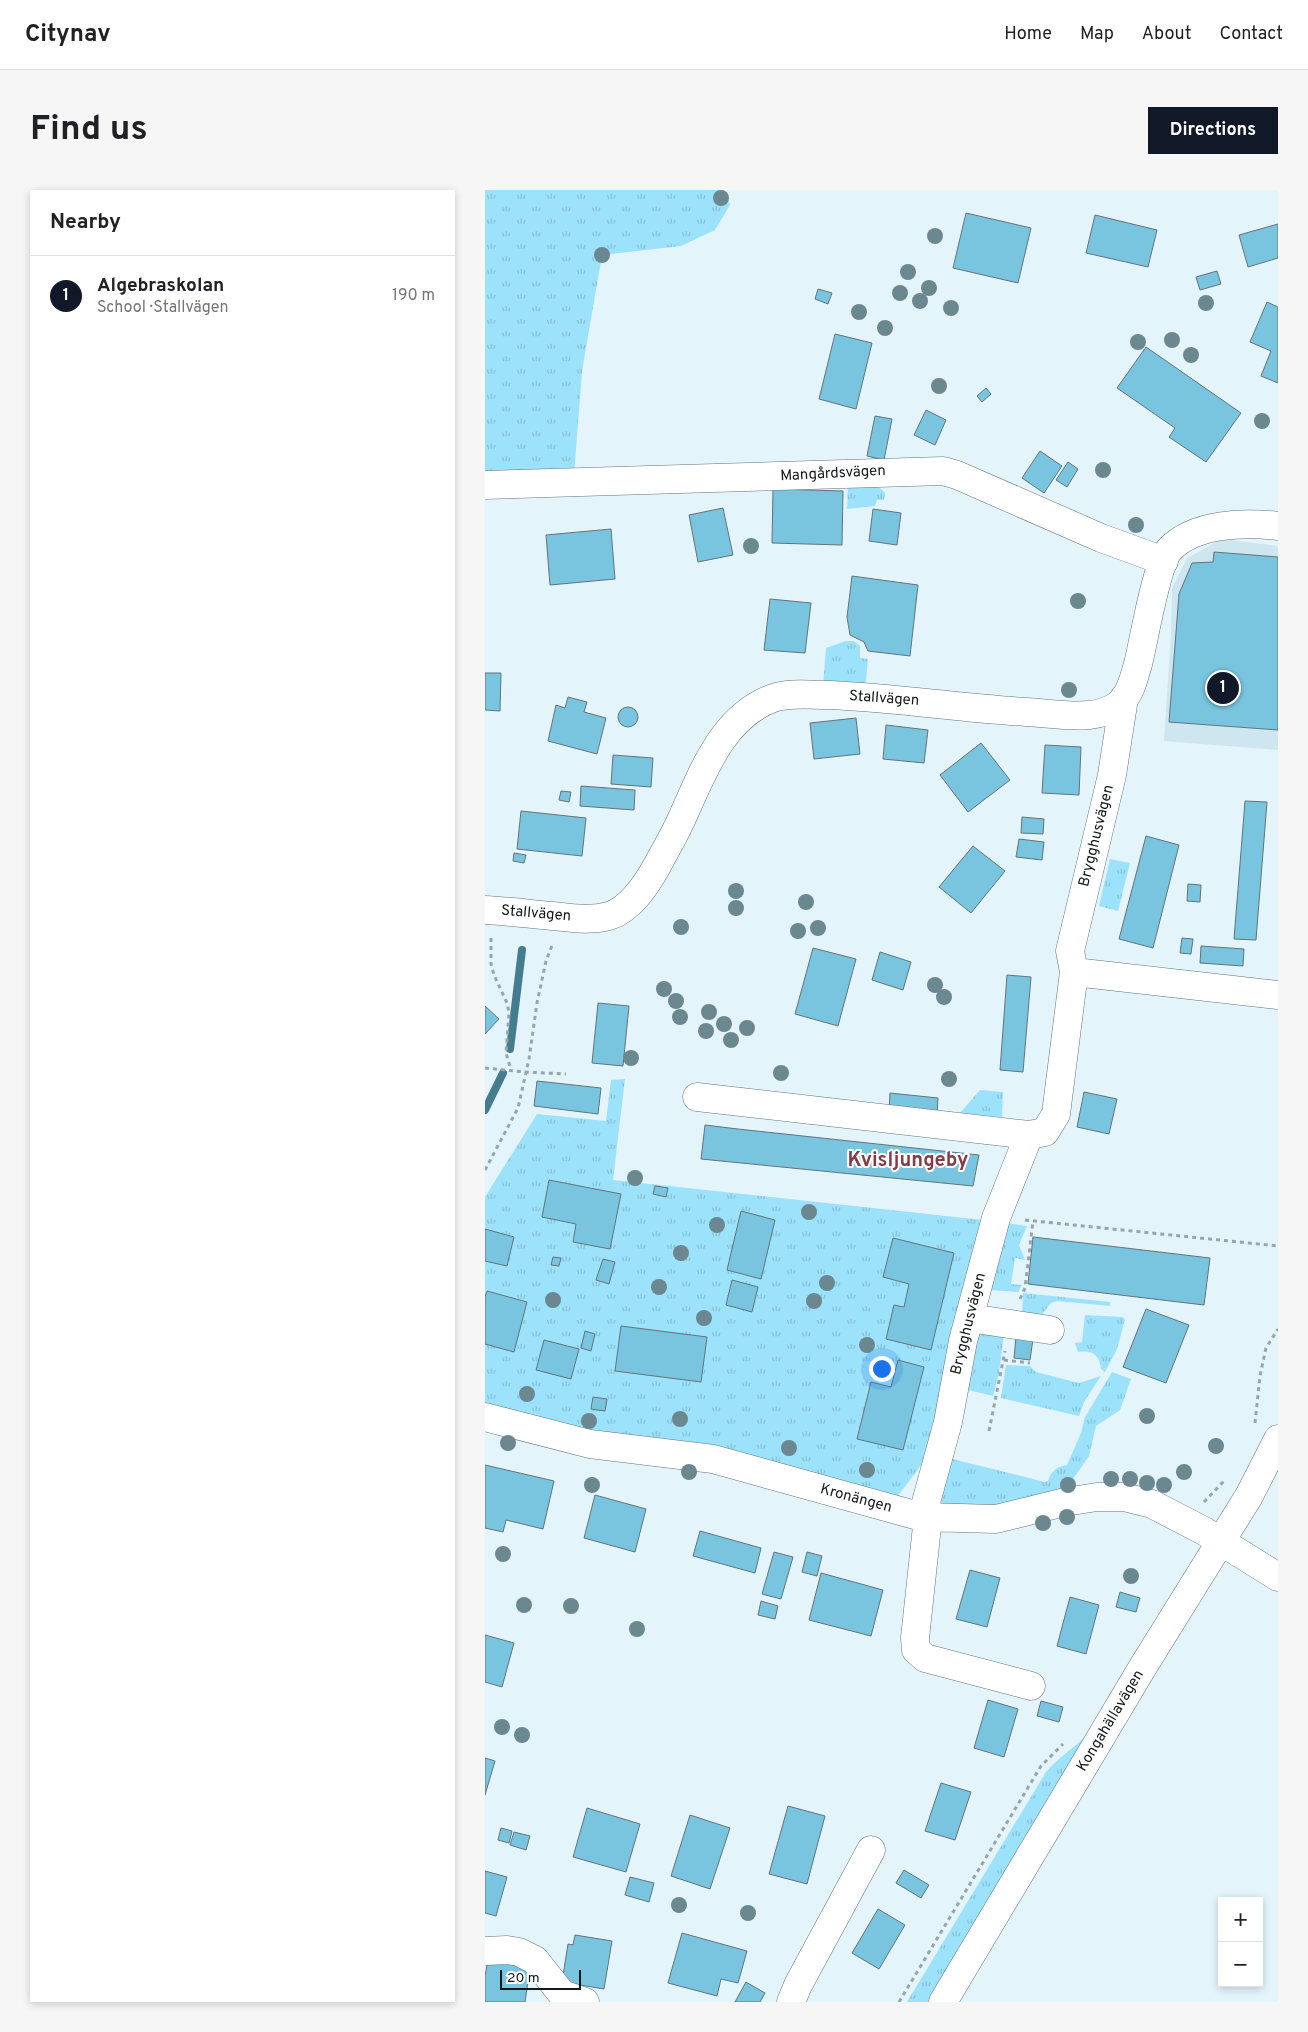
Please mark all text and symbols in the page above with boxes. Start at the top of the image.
text: Citynav [25,20,111,50]
text: Home [1004,23,1052,46]
text: Map [1080,23,1114,46]
text: About [1142,23,1191,46]
text: Contact [1219,23,1283,46]
button: Directions [1148,107,1278,154]
text: Find us [30,108,148,152]
text: Nearby [50,209,121,236]
text: Algebraskolan [97,274,224,298]
text: 1 [63,286,69,306]
text: 190 m [392,286,435,306]
text: School · Stallvägen [97,298,228,318]
street label: Mangårdsvägen [780,462,886,486]
pin: 1 [1207,669,1239,707]
street label: Stallvägen [848,687,920,711]
street label: Brygghusvägen [1075,783,1119,889]
street label: Stallvägen [500,901,572,927]
district label: Kvisljungeby [848,1148,968,1174]
street label: Brygghusvägen [947,1271,991,1377]
your location [869,1356,895,1382]
street label: Kronängen [818,1480,894,1518]
street label: Kongahällavägen [1073,1667,1149,1775]
map controls [1218,1897,1263,1987]
button: + [1218,1897,1263,1942]
button: − [1218,1942,1263,1987]
scale bar [500,1967,581,1990]
text: 20 m [507,1970,540,1987]

